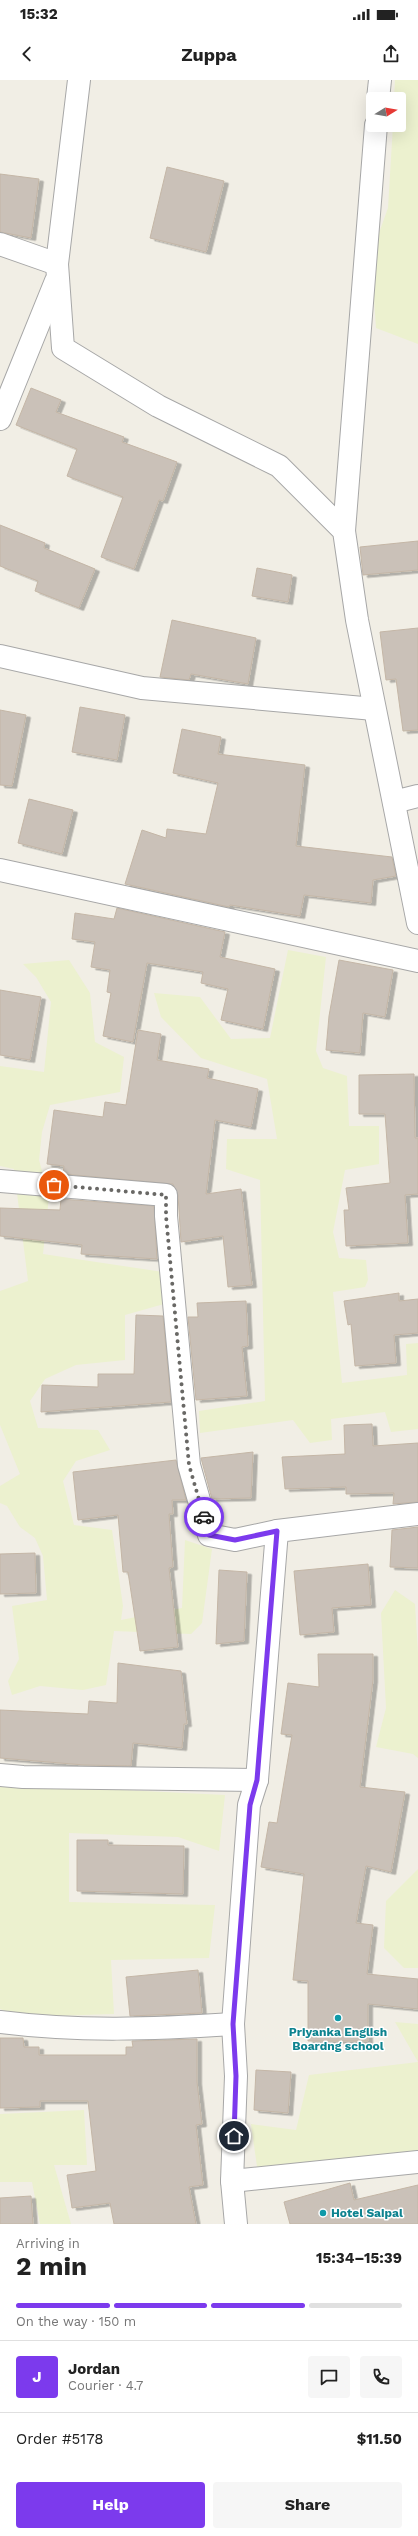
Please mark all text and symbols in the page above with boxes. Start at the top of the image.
text: 15:32 [20,5,58,23]
icon: back [16,43,38,65]
icon: share [380,43,402,65]
text: Zuppa [181,44,237,65]
north arrow [366,92,406,132]
map controls [366,92,406,132]
pin [37,1168,71,1202]
icon: bag [43,1174,65,1196]
courier [184,1497,224,1537]
icon: car [193,1506,215,1528]
marker: Priyanka English Boardng school [333,2013,343,2023]
place label: Priyanka English Boardng school [289,2025,387,2053]
pin [217,2119,251,2153]
icon: home [223,2125,245,2147]
place label: Hotel Saipal [331,2206,403,2220]
marker: Hotel Saipal [318,2208,328,2218]
text: Arriving in [16,2236,80,2251]
text: 15:34–15:39 [316,2249,402,2267]
text: 2 min [16,2251,87,2281]
text: On the way · 150 m [16,2314,136,2329]
button: chat [308,2356,350,2398]
button: phone [360,2356,402,2398]
text: Jordan [68,2360,120,2378]
text: J [32,2368,42,2386]
text: Courier · 4.7 [68,2378,143,2393]
text: Order #5178 [16,2430,104,2448]
text: $11.50 [357,2430,402,2448]
button: Help [16,2482,205,2528]
button: Share [213,2482,402,2528]

